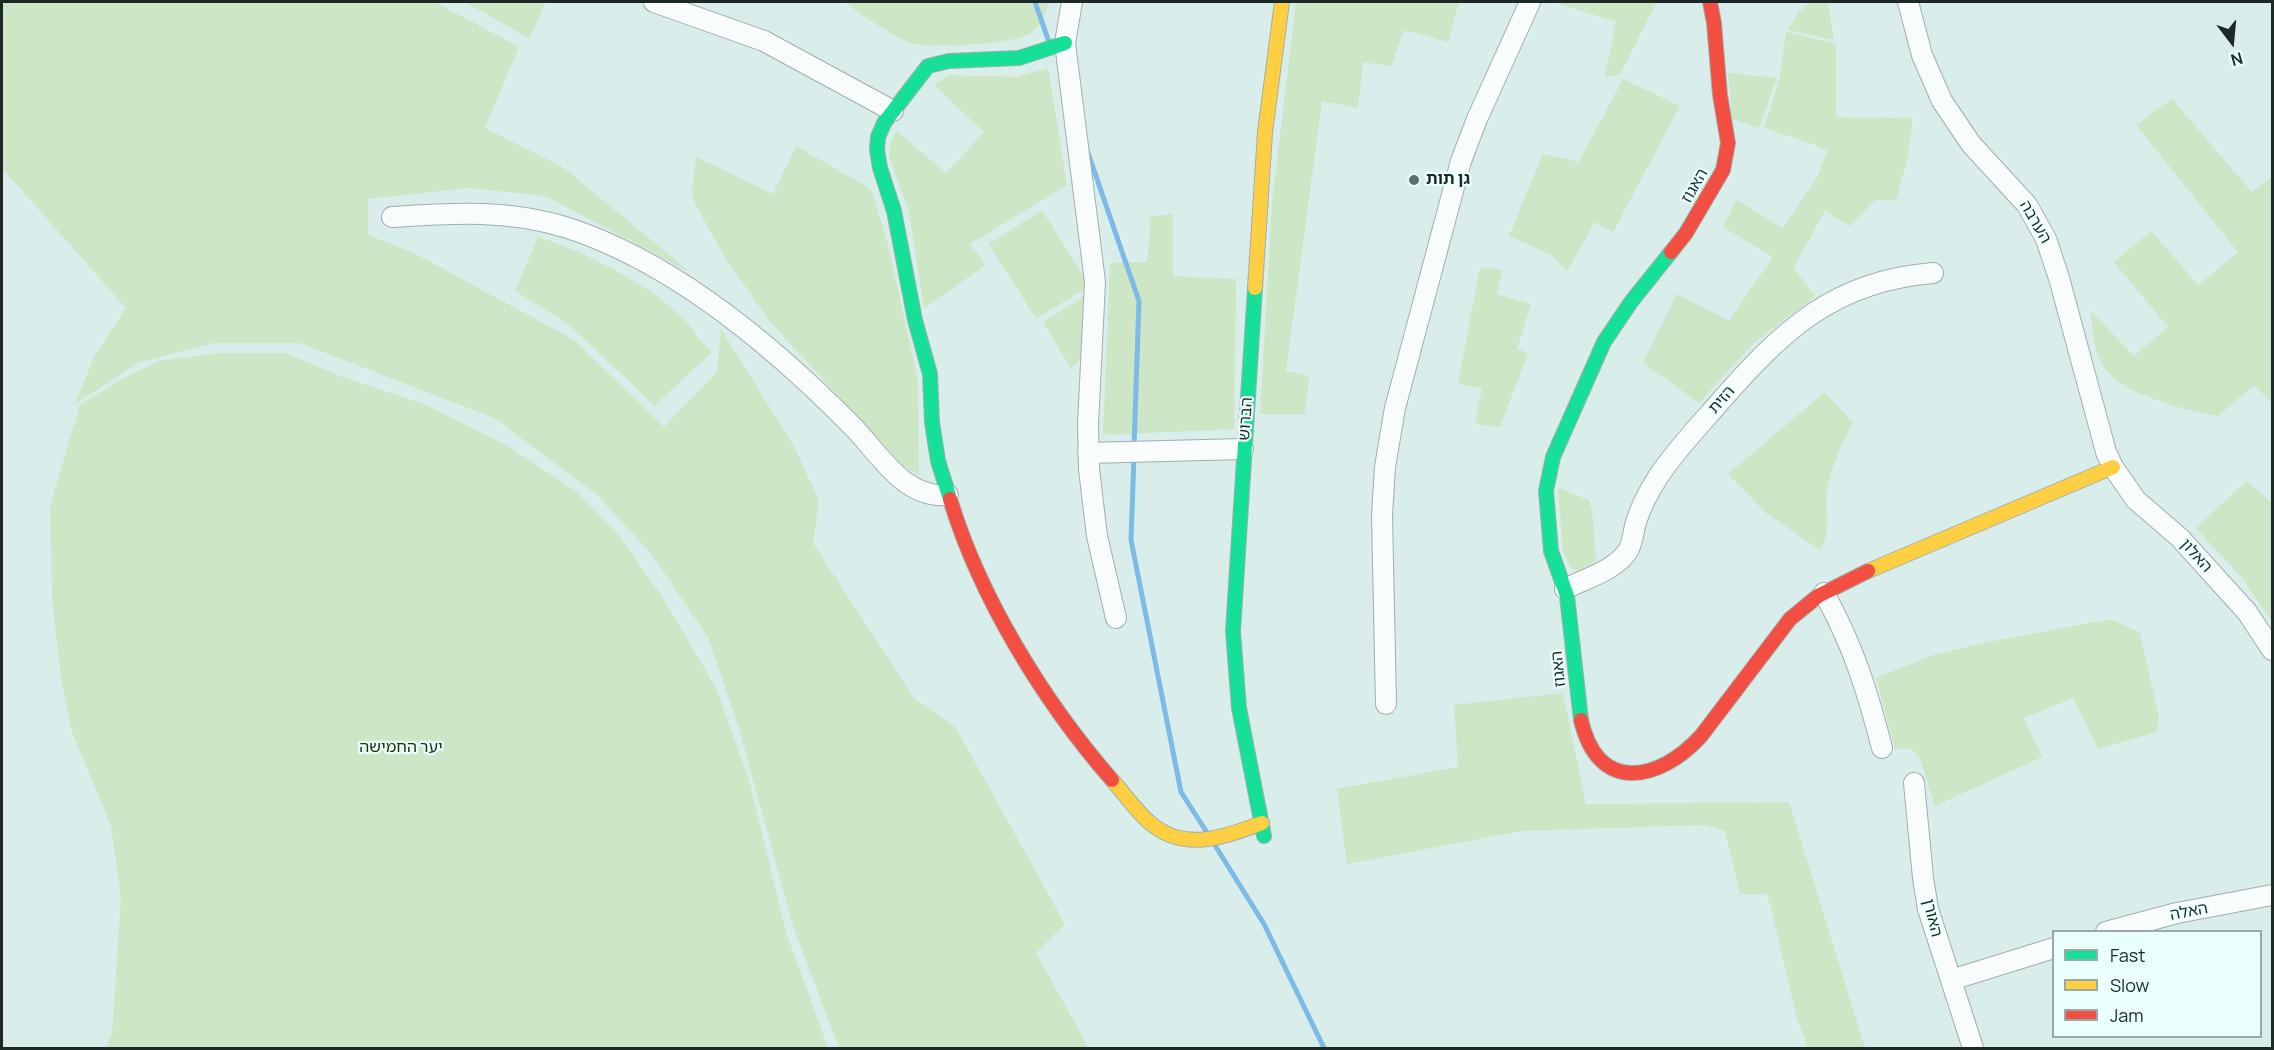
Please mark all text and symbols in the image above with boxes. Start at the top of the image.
north arrow [2202,12,2262,72]
text: N [2228,47,2246,71]
street label: האגוז [1678,166,1712,206]
place label: גן תות [1426,170,1470,190]
marker: גן תות [1407,173,1421,187]
street label: הערבה [2015,197,2055,247]
street label: הזית [1705,382,1739,418]
street label: הברוש [1235,397,1257,441]
street label: האלון [2176,535,2216,577]
street label: האגוז [1548,650,1570,688]
park label: יער החמישה [359,738,443,758]
street label: האורן [1918,897,1946,939]
street label: האלה [2168,899,2210,925]
legend [2052,930,2262,1038]
text: Fast [2110,943,2145,967]
text: Slow [2110,973,2149,997]
text: Jam [2110,1003,2144,1027]

